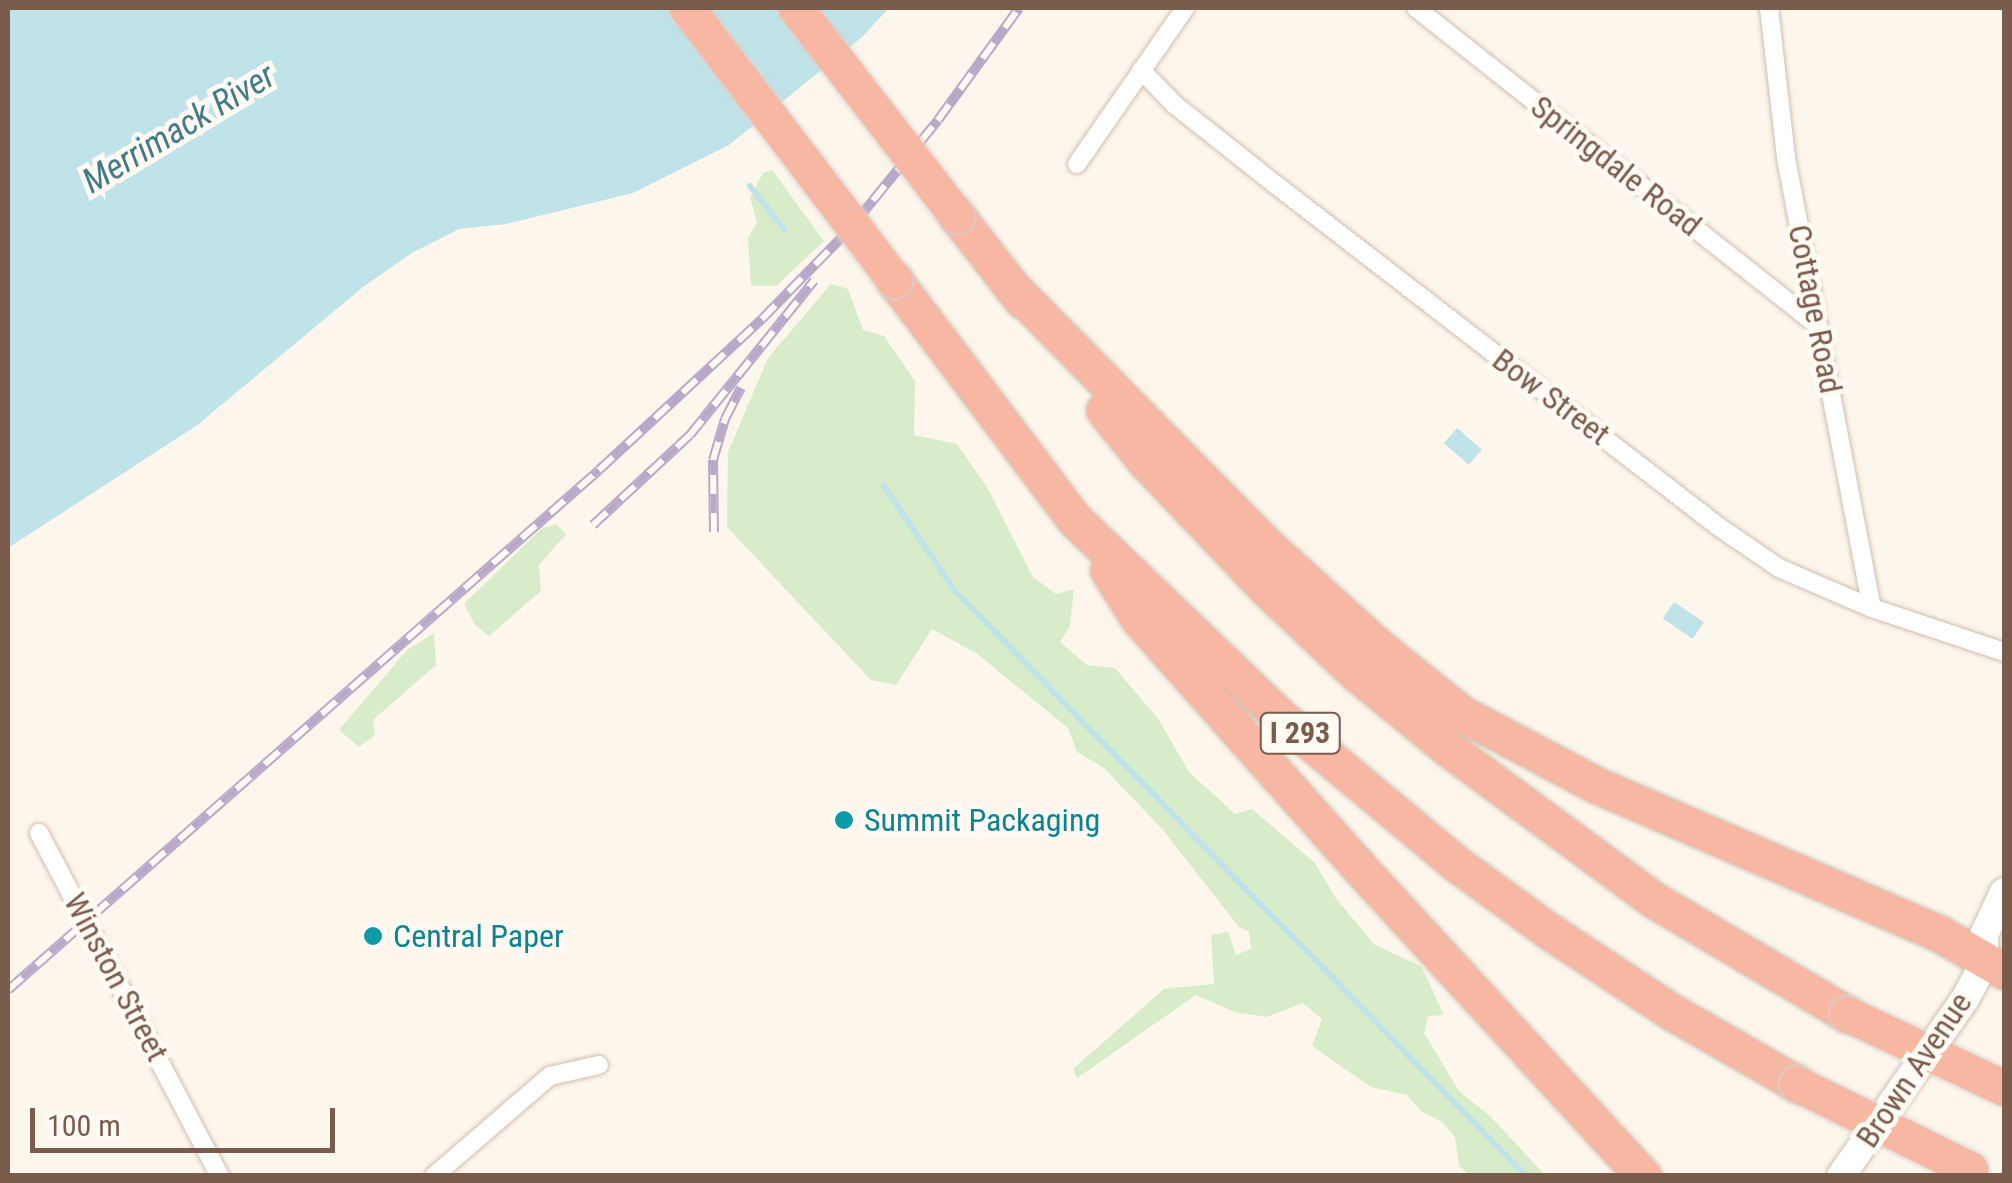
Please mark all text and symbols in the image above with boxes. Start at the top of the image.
water label: Merrimack River [75,55,283,203]
street label: Springdale Road [1523,87,1709,245]
street label: Cottage Road [1780,221,1850,397]
street label: Bow Street [1485,341,1617,453]
road number: I 293 [1258,708,1342,758]
place label: Summit Packaging [864,801,1100,839]
marker: Summit Packaging [833,809,855,831]
street label: Winston Street [56,886,176,1068]
place label: Central Paper [393,917,564,955]
marker: Central Paper [362,925,384,947]
street label: Brown Avenue [1848,985,1980,1155]
scale bar [35,1088,340,1150]
text: 100 m [47,1108,121,1143]

